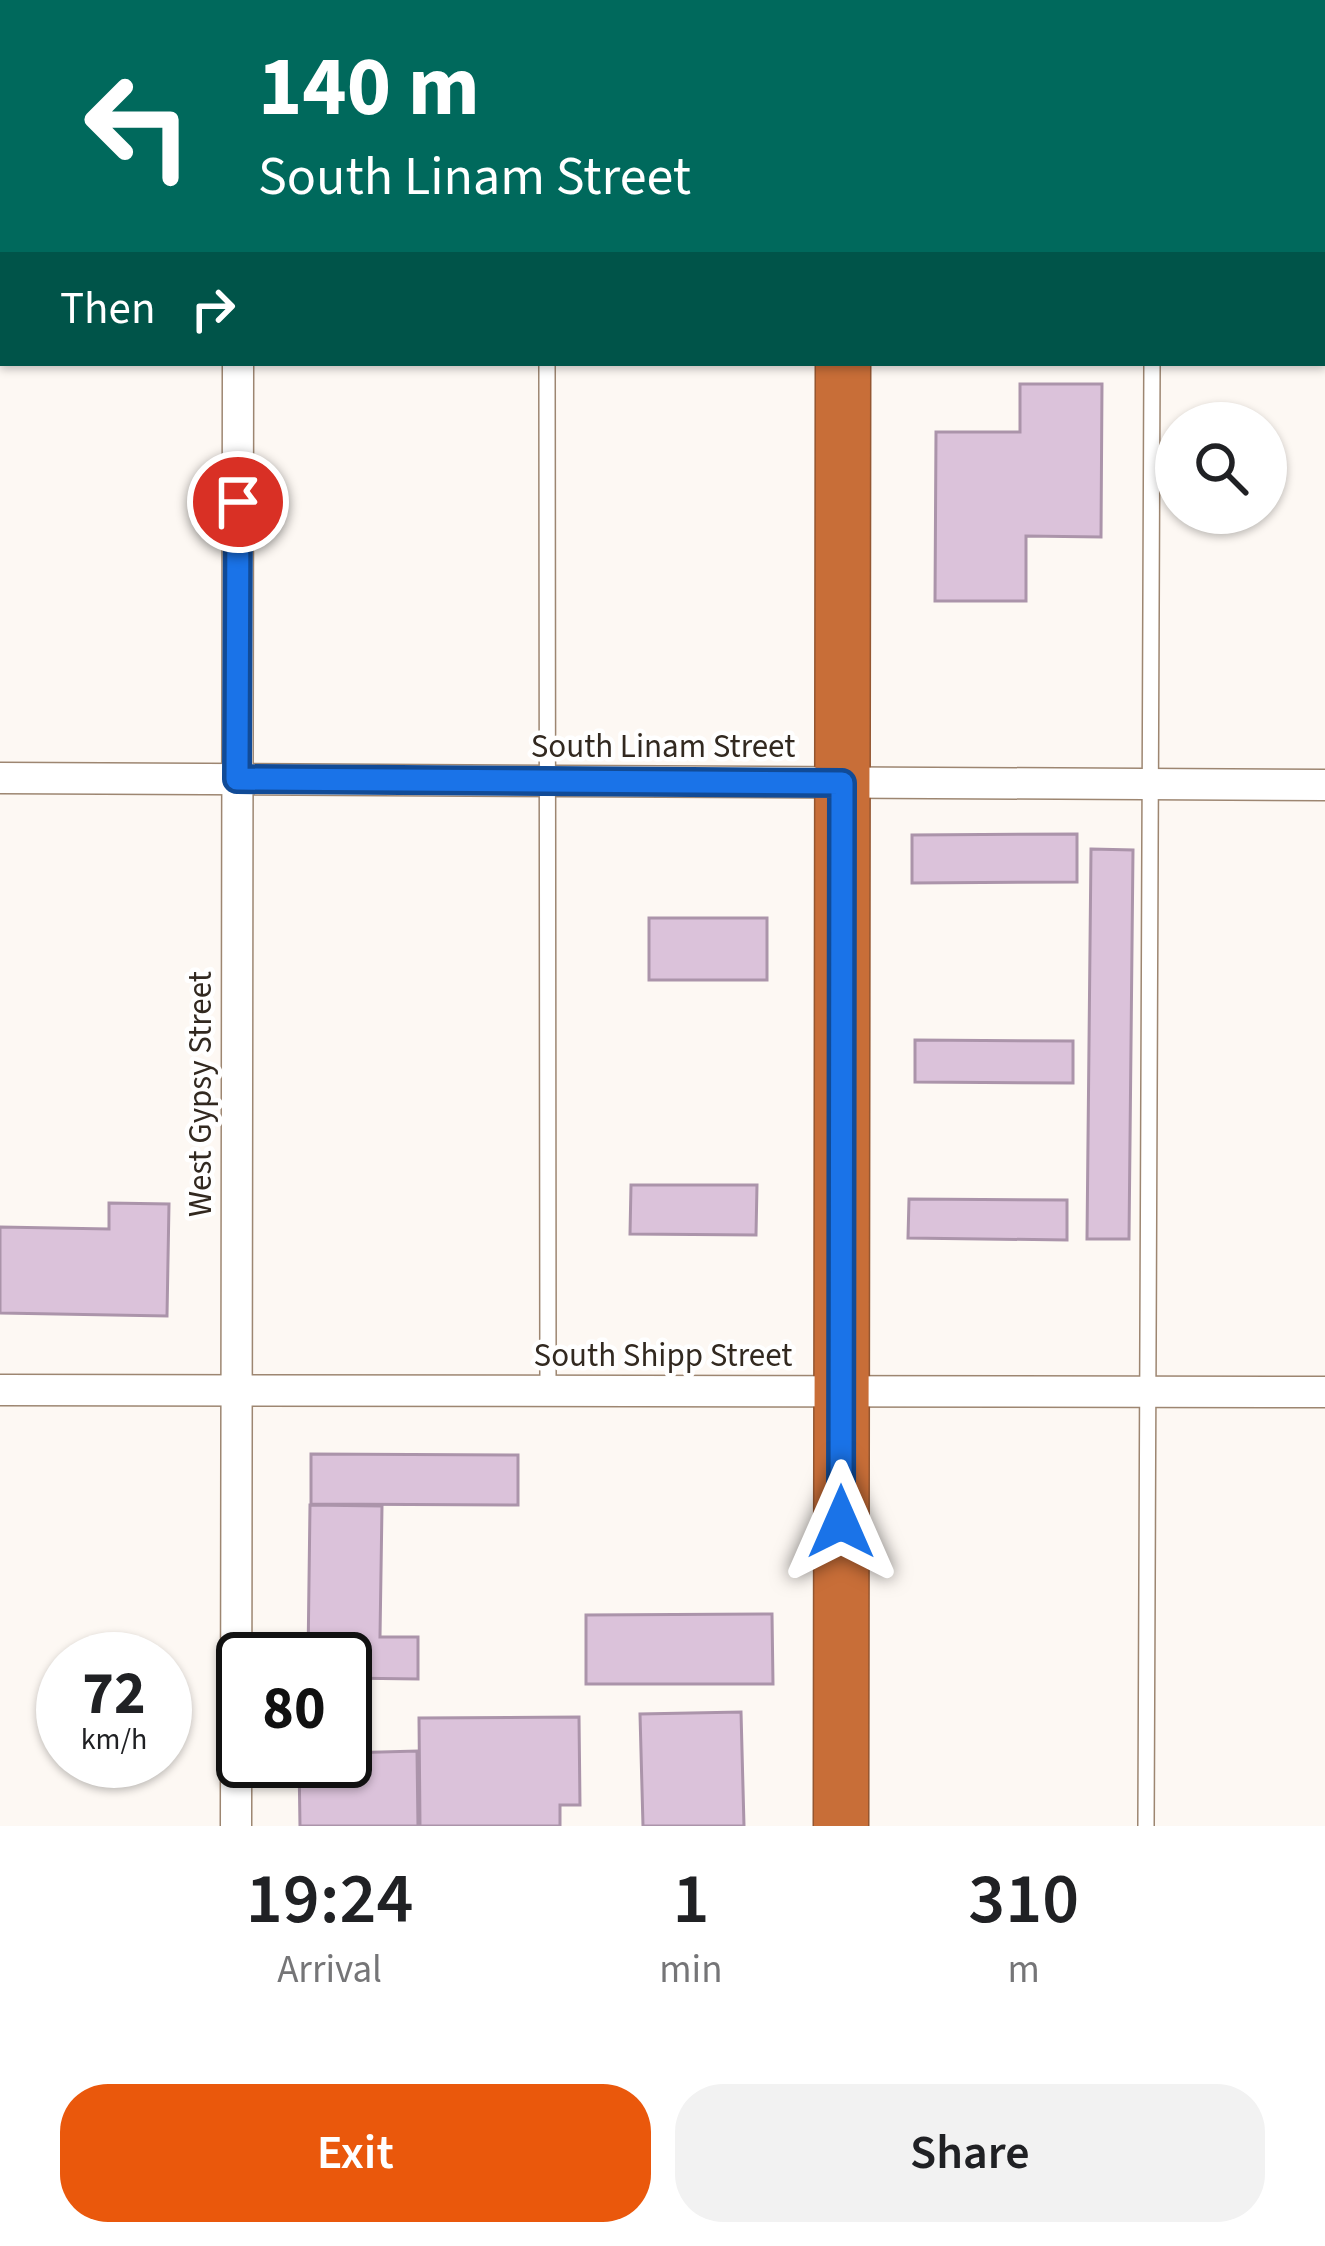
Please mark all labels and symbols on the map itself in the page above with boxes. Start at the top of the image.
pin [187,451,289,553]
street label: South Linam Street [531,723,795,770]
street label: West Gypsy Street [177,971,224,1217]
street label: South Shipp Street [534,1332,792,1379]
position arrow [778,1459,904,1585]
speed limit sign: 80 [216,1632,372,1788]

